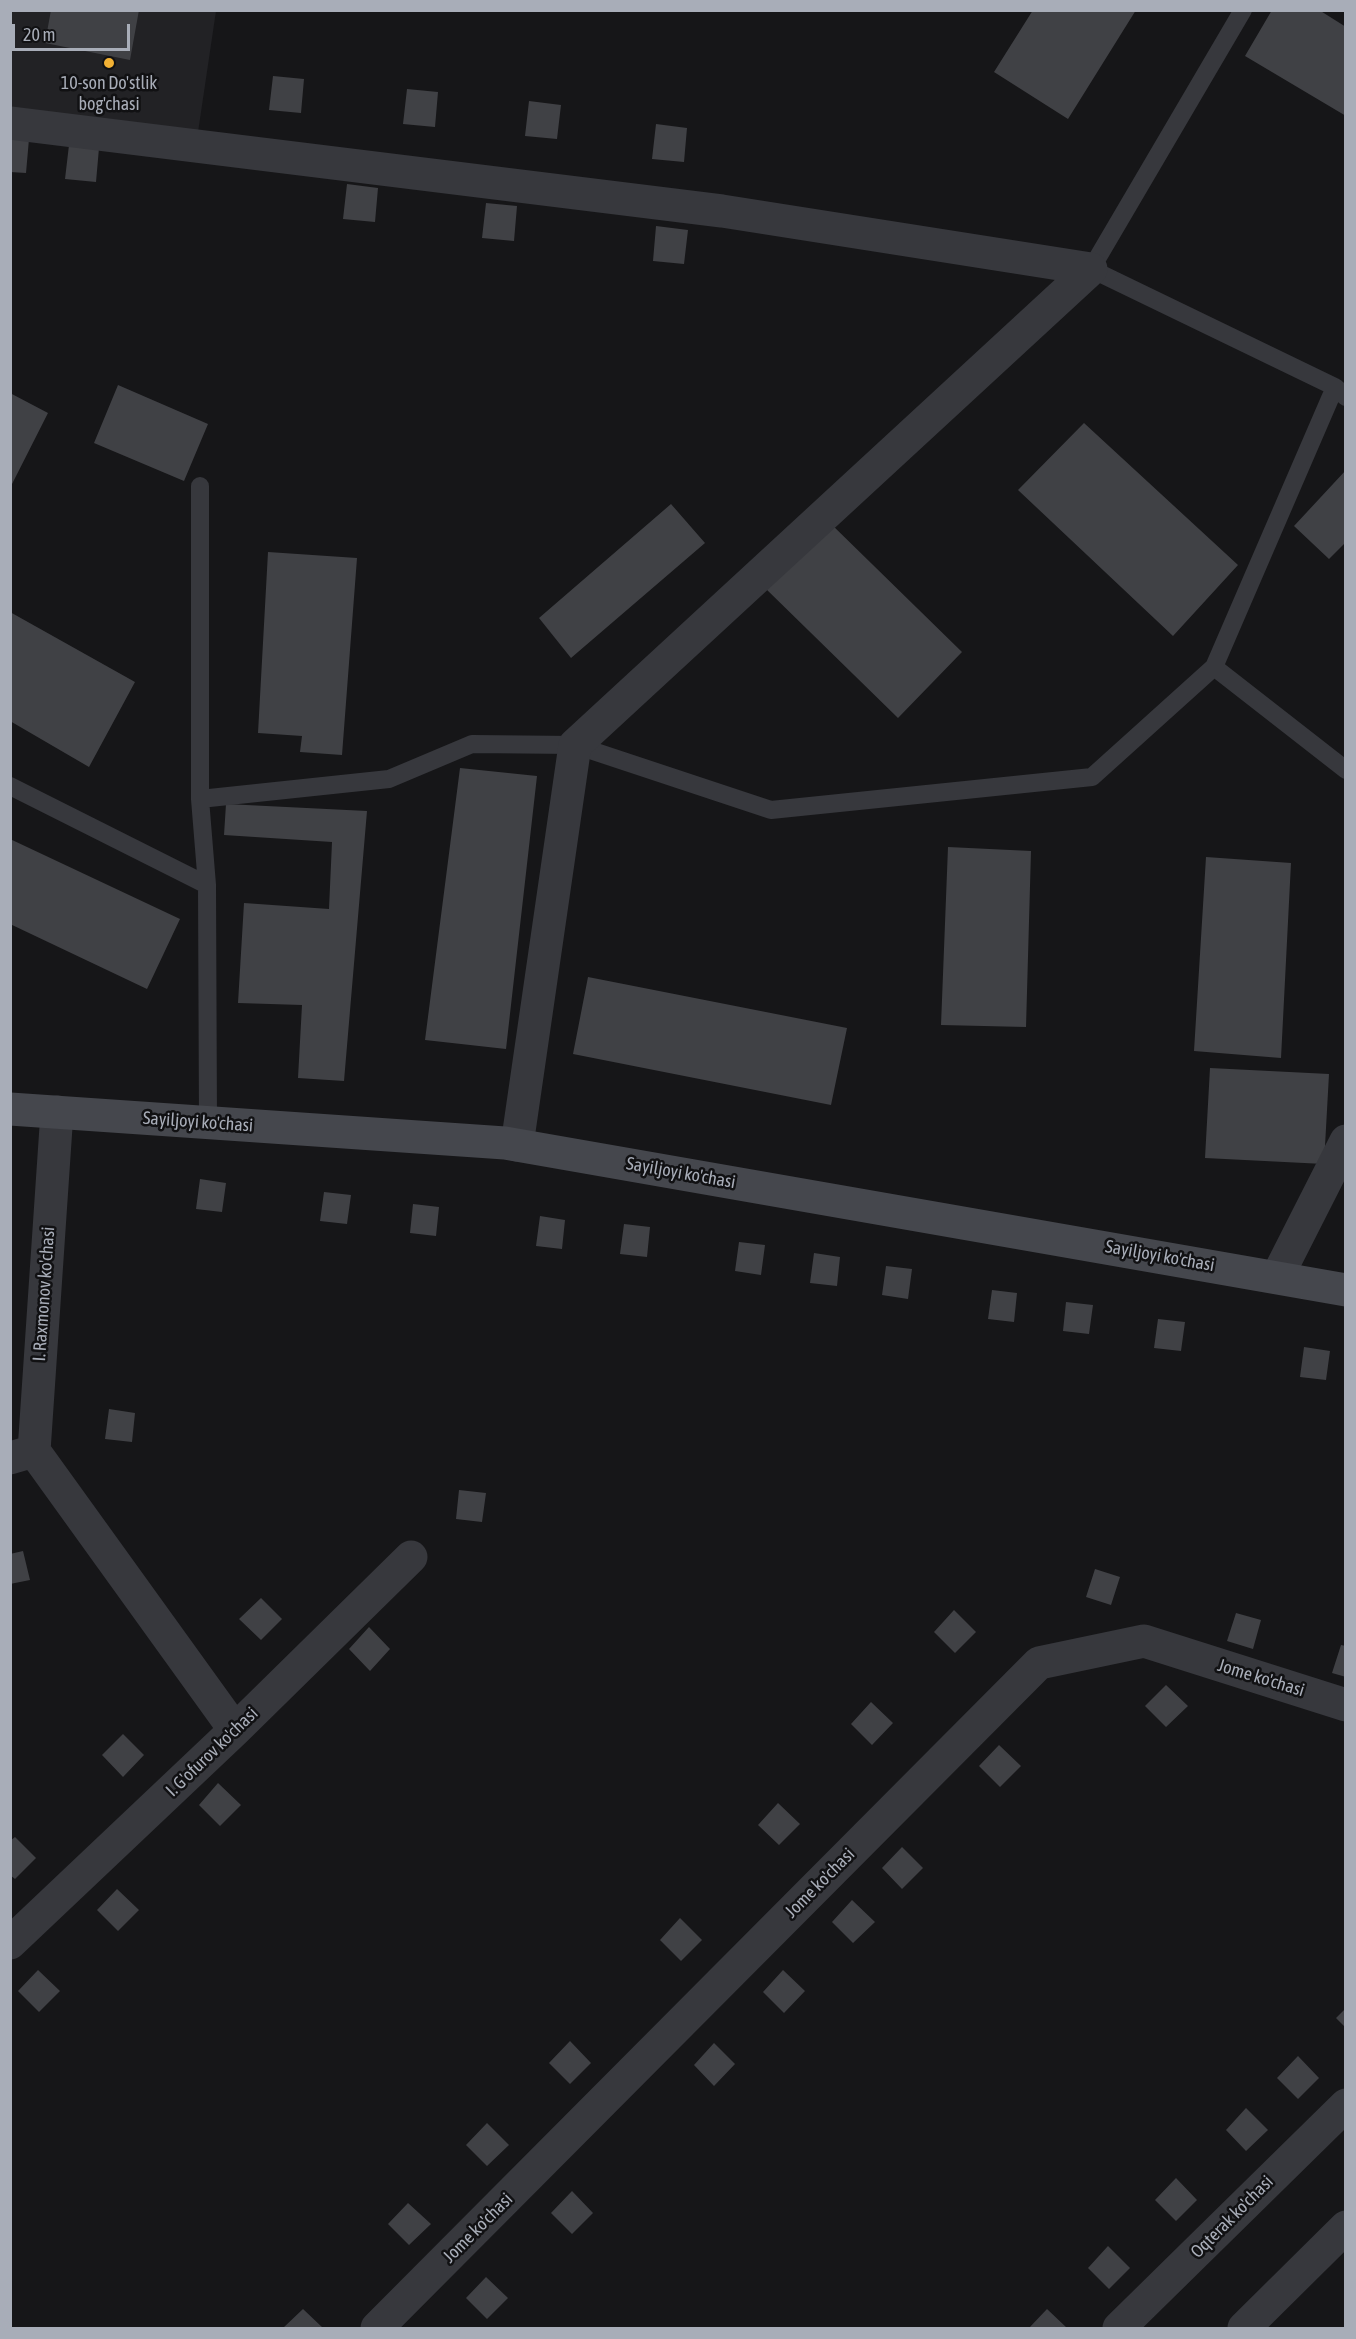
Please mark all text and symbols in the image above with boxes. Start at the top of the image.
scale bar [15,12,134,50]
text: 20 m [23,24,55,45]
marker: 10-son Do'stlik bog'chasi [102,56,116,70]
place label: 10-son Do'stlik bog'chasi [61,72,157,115]
street label: Sayiljoyi ko'chasi [142,1107,254,1137]
street label: Sayiljoyi ko'chasi [625,1153,737,1193]
street label: I. Raxmonov ko'chasi [29,1226,59,1362]
street label: Sayiljoyi ko'chasi [1104,1236,1216,1276]
street label: Jome ko'chasi [1215,1655,1307,1701]
street label: I. G'ofurov ko'chasi [162,1703,262,1801]
street label: Jome ko'chasi [781,1844,859,1922]
street label: Oqterak ko'chasi [1186,2171,1278,2263]
street label: Jome ko'chasi [439,2189,517,2267]

